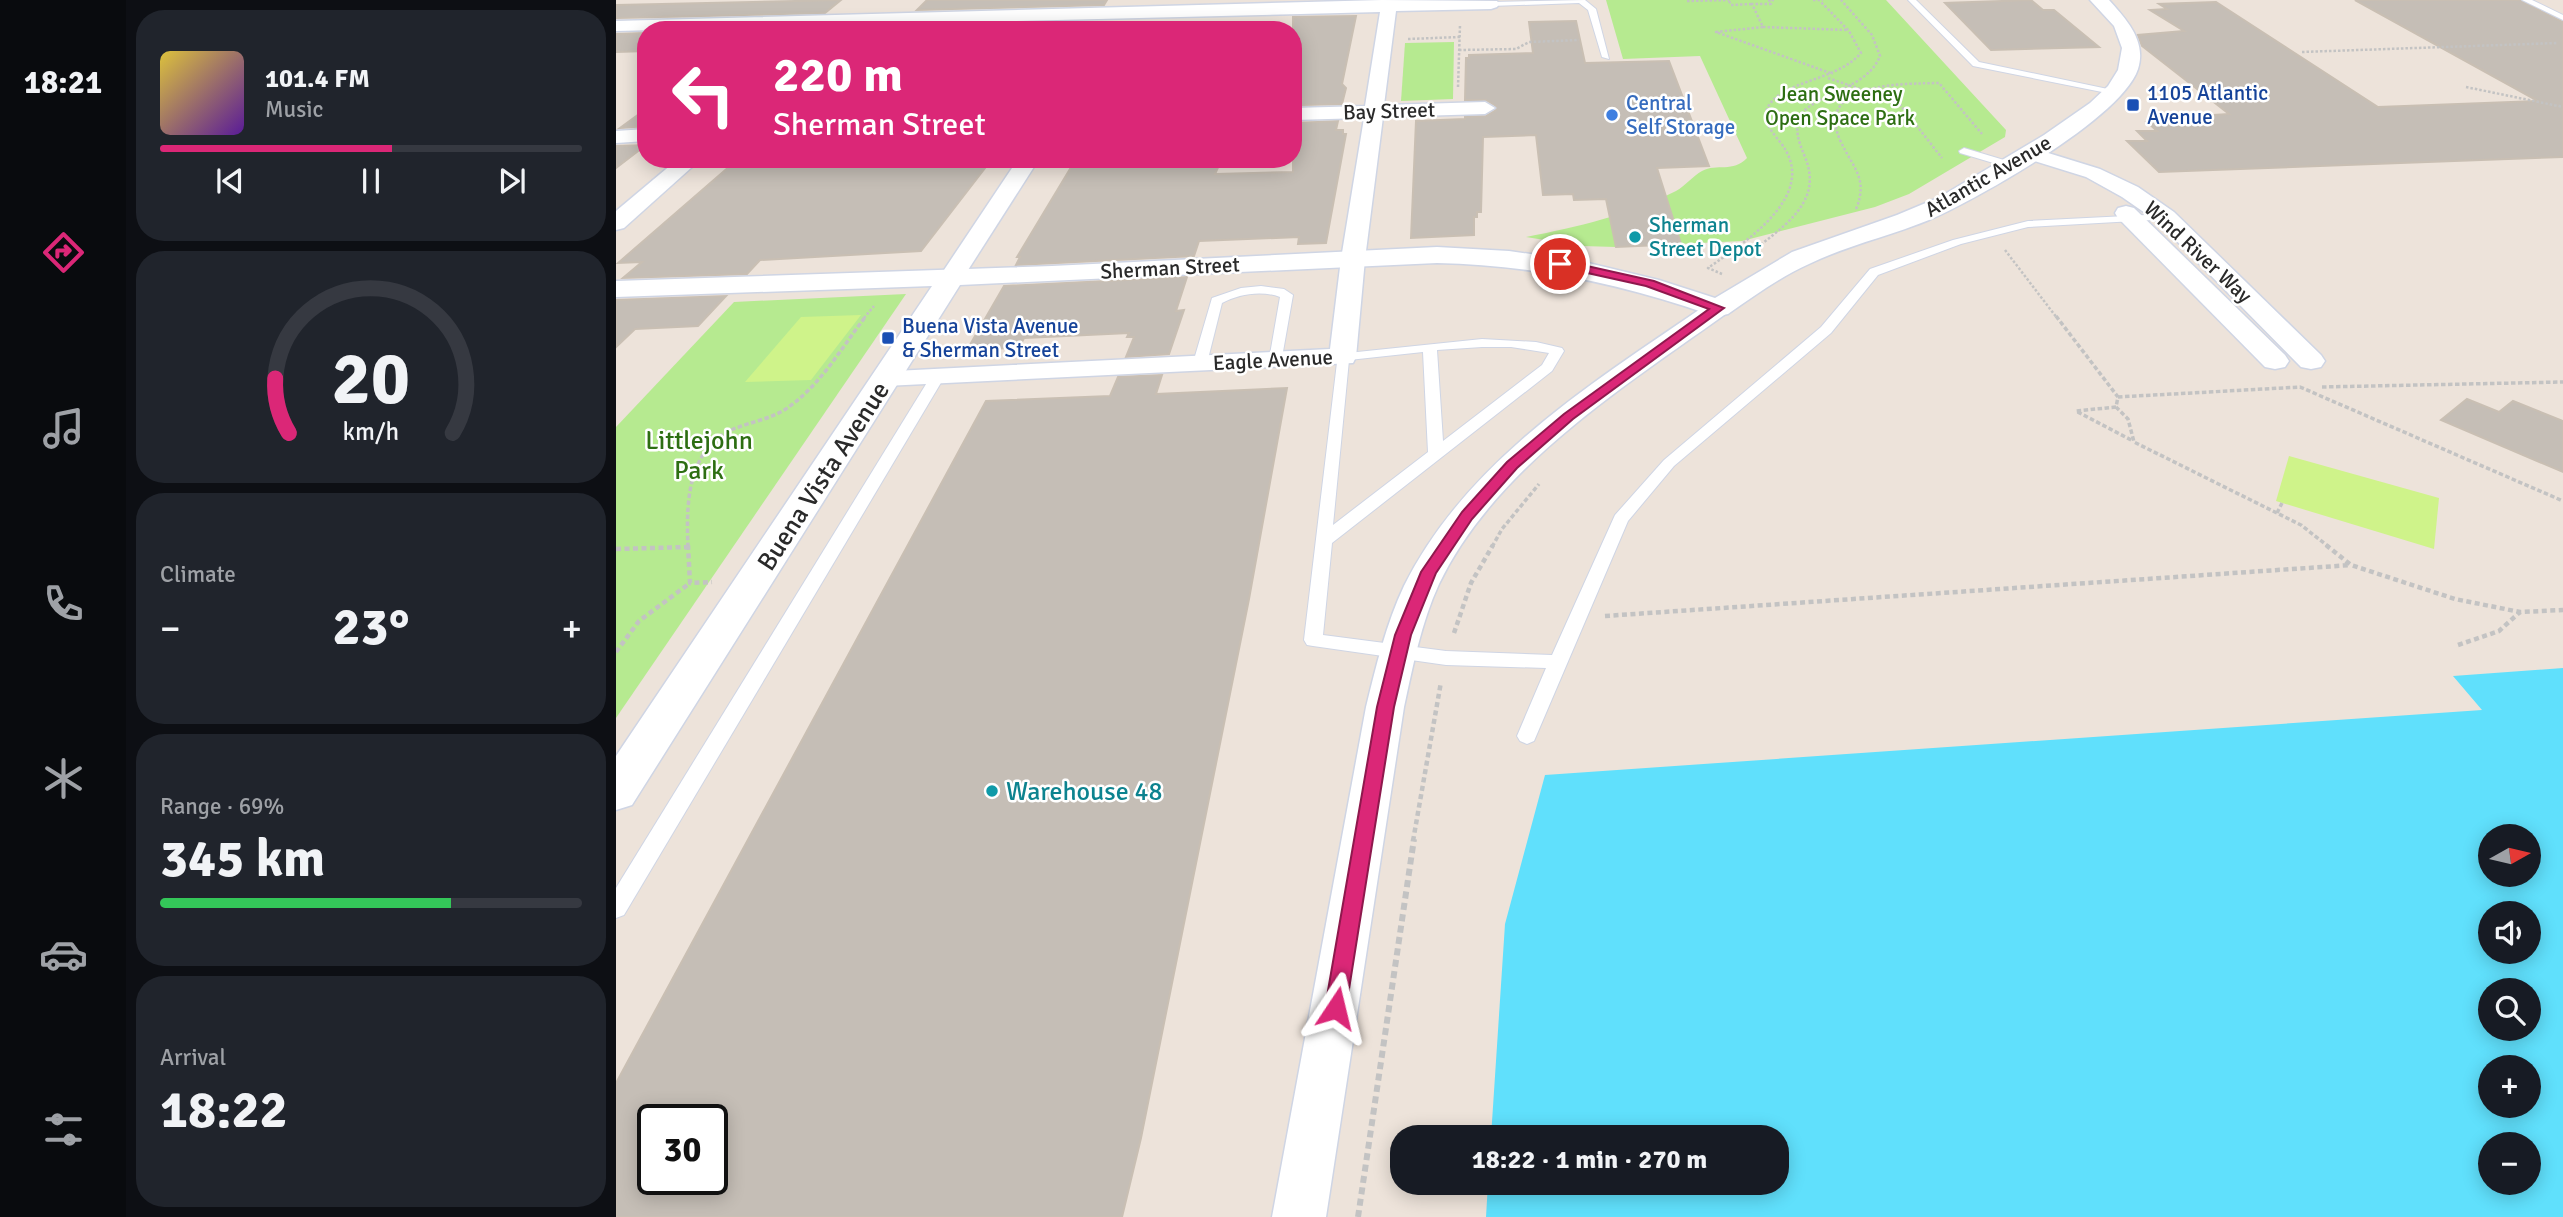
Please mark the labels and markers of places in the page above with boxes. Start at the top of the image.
place label: 1105 Atlantic Avenue [2147,80,2268,130]
place label: Central Self Storage [1626,90,1735,140]
marker: 1105 Atlantic Avenue [2125,97,2141,113]
marker: Central Self Storage [1604,107,1620,123]
place label: Sherman Street Depot [1649,212,1762,262]
marker: Sherman Street Depot [1627,229,1643,245]
pin [1530,234,1590,294]
place label: Buena Vista Avenue & Sherman Street [902,313,1079,363]
marker: Buena Vista Avenue & Sherman Street [880,330,896,346]
place label: Warehouse 48 [1006,776,1163,808]
marker: Warehouse 48 [984,783,1000,799]

